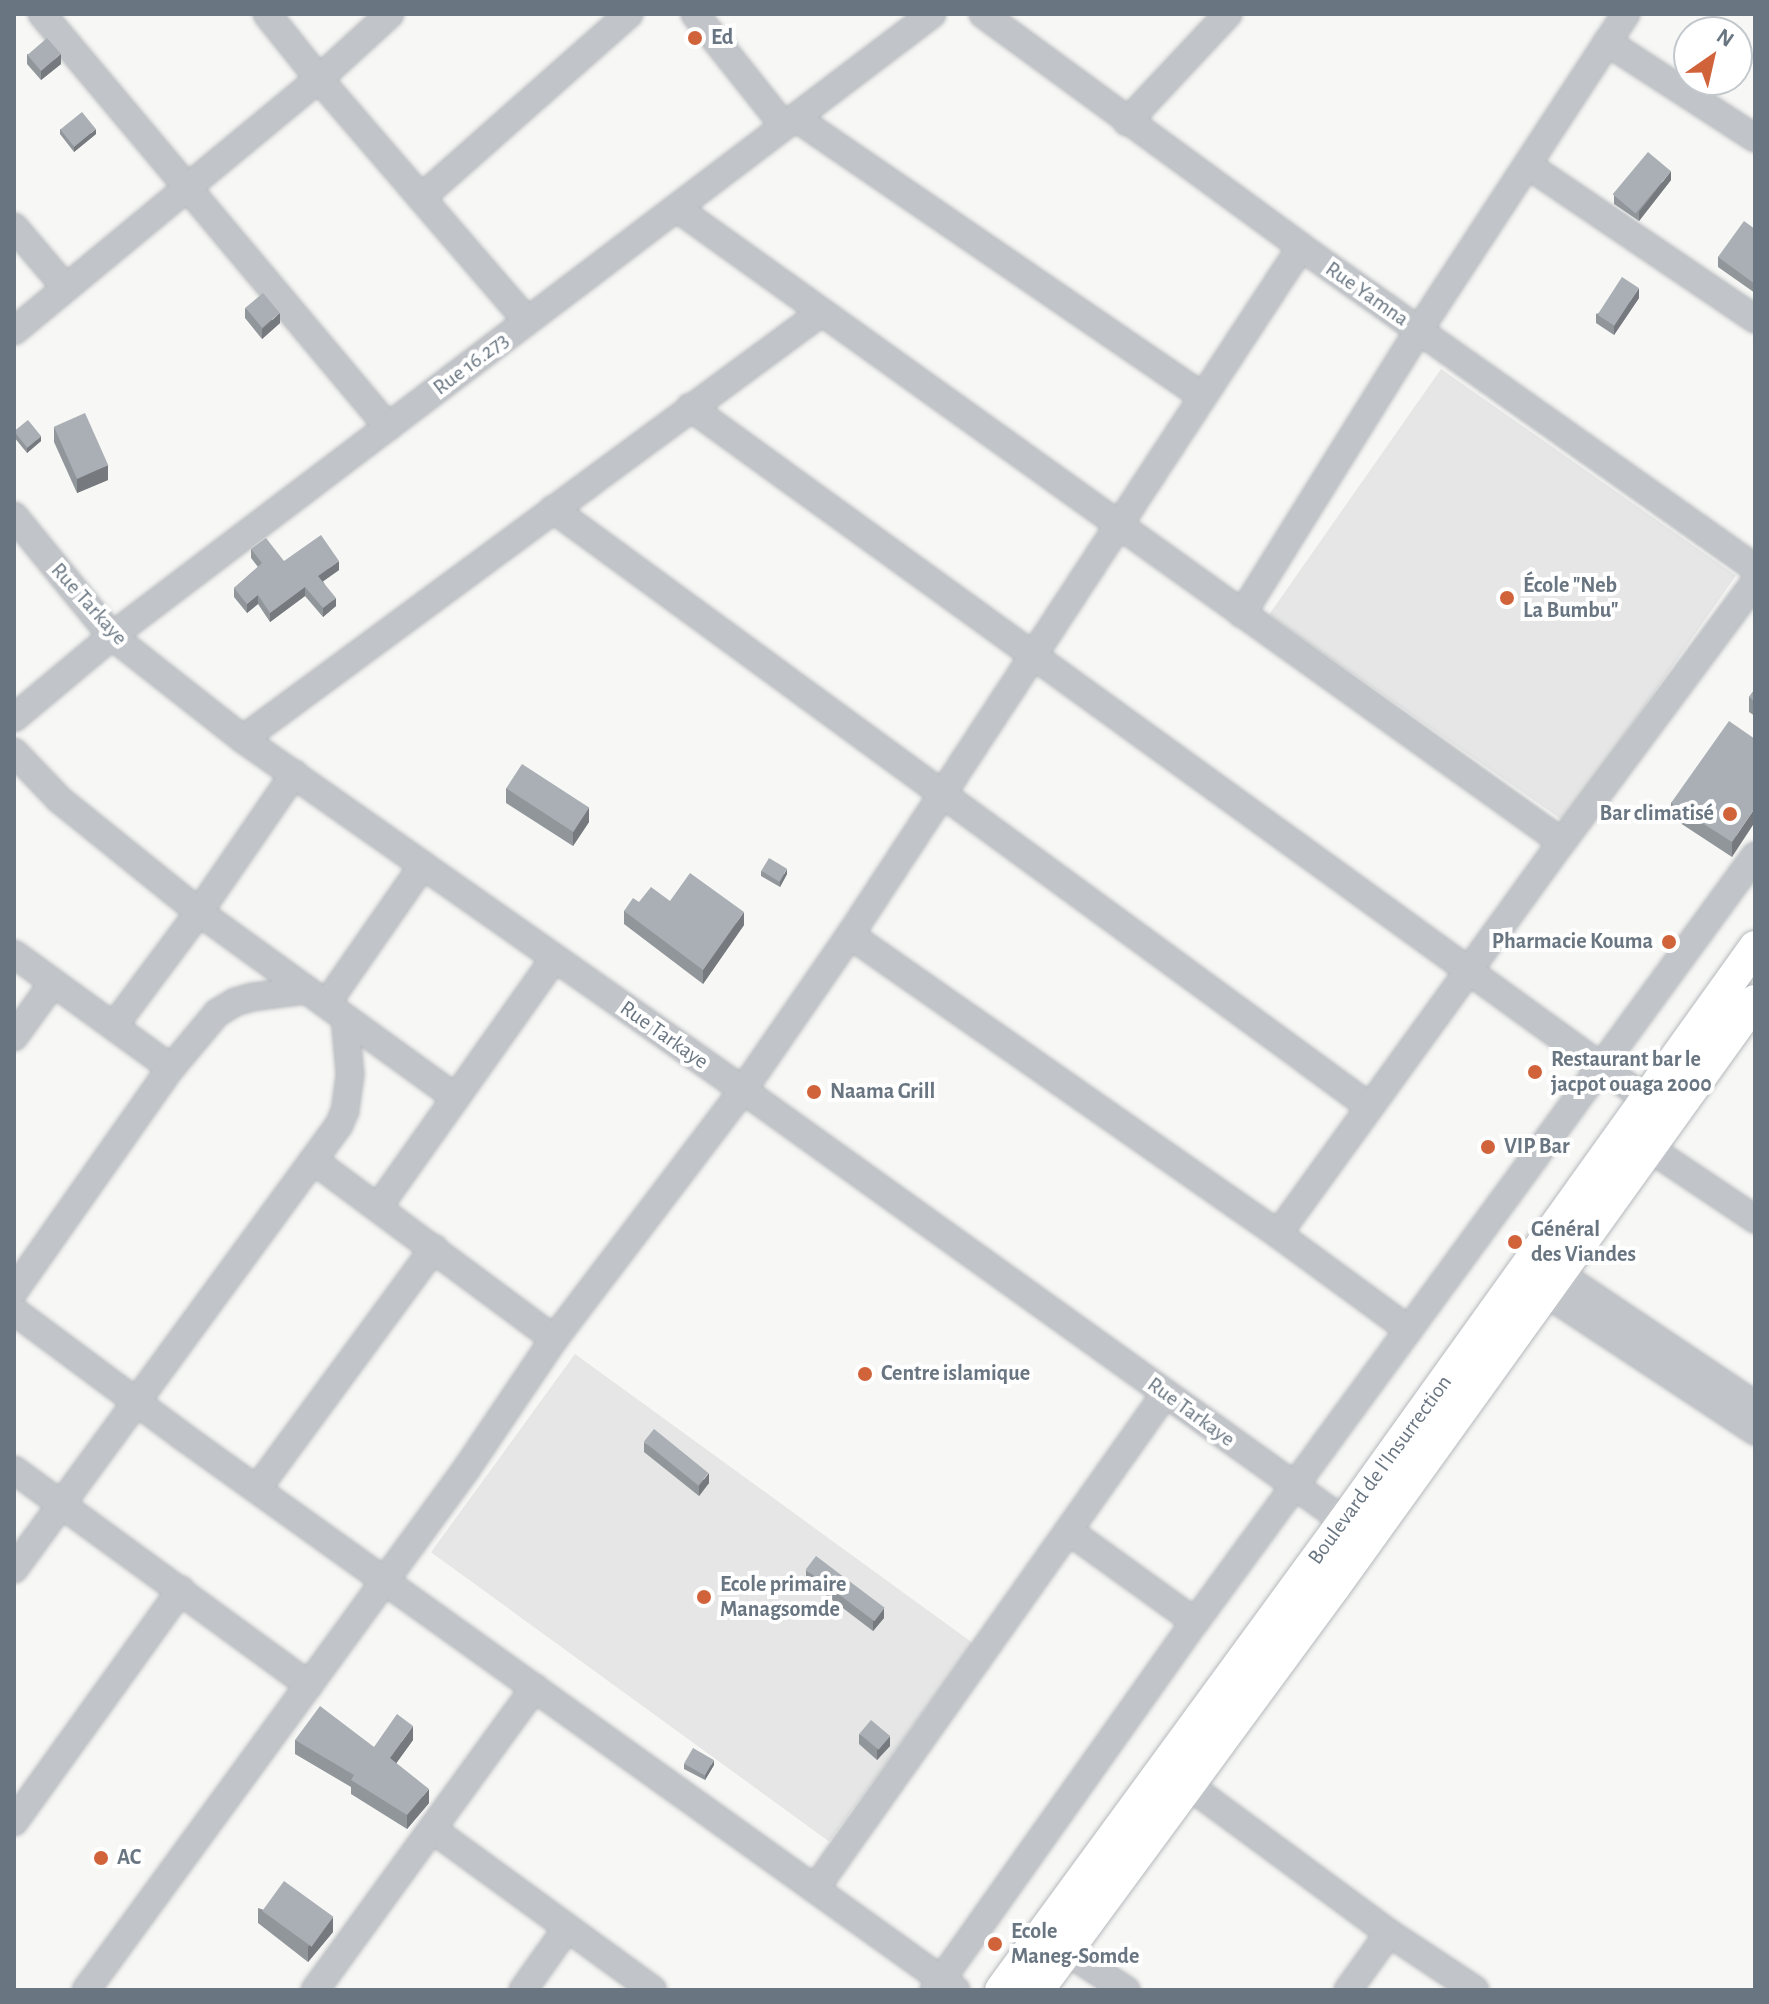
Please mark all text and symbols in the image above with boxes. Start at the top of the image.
north arrow [1673,16,1753,96]
text: N [1713,24,1738,51]
place label: Ed [711,25,733,51]
marker: Ed [686,29,704,47]
street label: Rue Yamna [1320,256,1414,332]
street label: Rue 16.273 [428,327,514,401]
street label: Rue Tarkaye [45,557,133,651]
place label: École "Neb La Bumbu" [1523,572,1618,624]
marker: École "Neb La Bumbu" [1498,589,1516,607]
place label: Bar climatisé [1600,801,1714,827]
marker: Bar climatisé [1721,805,1739,823]
place label: Pharmacie Kouma [1492,929,1653,955]
marker: Pharmacie Kouma [1660,933,1678,951]
street label: Rue Tarkaye [615,995,713,1075]
place label: Restaurant bar le jacpot ouaga 2000 [1551,1046,1712,1098]
marker: Restaurant bar le jacpot ouaga 2000 [1526,1063,1544,1081]
place label: Naama Grill [830,1079,935,1105]
marker: Naama Grill [805,1083,823,1101]
place label: VIP Bar [1504,1134,1570,1160]
marker: VIP Bar [1479,1138,1497,1156]
place label: Général des Viandes [1531,1216,1636,1268]
marker: Général des Viandes [1506,1233,1524,1251]
place label: Centre islamique [881,1361,1030,1387]
marker: Centre islamique [856,1365,874,1383]
street label: Boulevard de l'Insurrection [1302,1370,1458,1570]
street label: Rue Tarkaye [1142,1371,1240,1453]
place label: Ecole primaire Managsomde [720,1571,846,1622]
marker: Ecole primaire Managsomde [695,1588,713,1606]
place label: AC [117,1845,141,1871]
marker: AC [92,1849,110,1867]
place label: Ecole Maneg-Somde [1011,1918,1139,1970]
marker: Ecole Maneg-Somde [986,1935,1004,1953]

